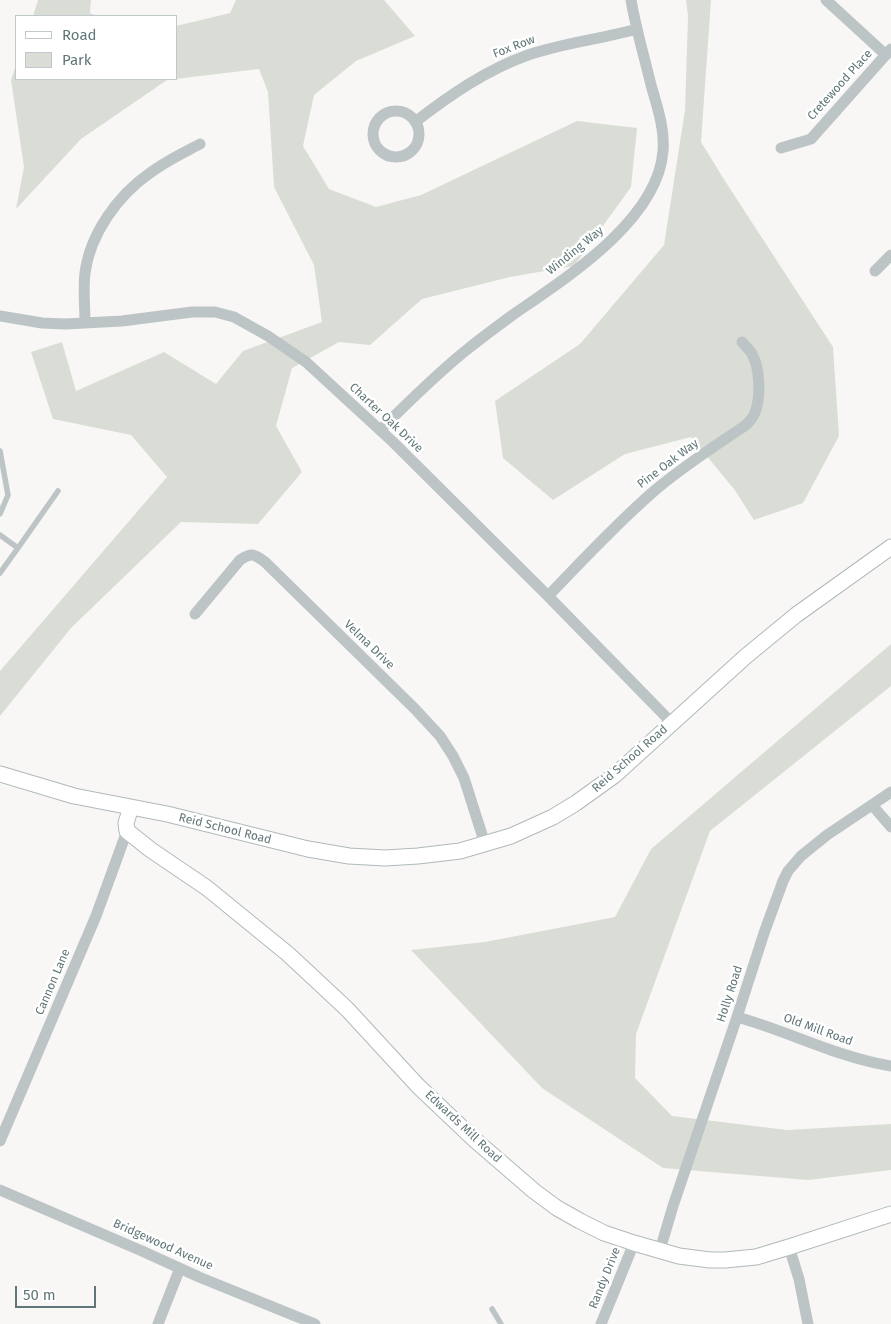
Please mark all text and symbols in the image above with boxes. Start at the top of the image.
legend [15,15,178,80]
text: Road [62,26,97,44]
street label: Fox Row [491,32,537,62]
street label: Cretewood Place [805,47,875,123]
text: Park [62,51,92,69]
street label: Winding Way [544,224,606,278]
street label: Charter Oak Drive [346,380,426,456]
street label: Pine Oak Way [635,436,701,492]
street label: Velma Drive [341,617,397,673]
street label: Reid School Road [589,722,671,796]
street label: Reid School Road [177,811,273,847]
street label: Cannon Lane [33,947,73,1017]
street label: Holly Road [714,964,746,1024]
street label: Old Mill Road [781,1011,855,1049]
street label: Edwards Mill Road [422,1088,504,1166]
street label: Bridgewood Avenue [111,1216,215,1274]
street label: Randy Drive [586,1245,624,1311]
scale bar [18,1276,99,1308]
text: 50 m [23,1286,56,1304]

